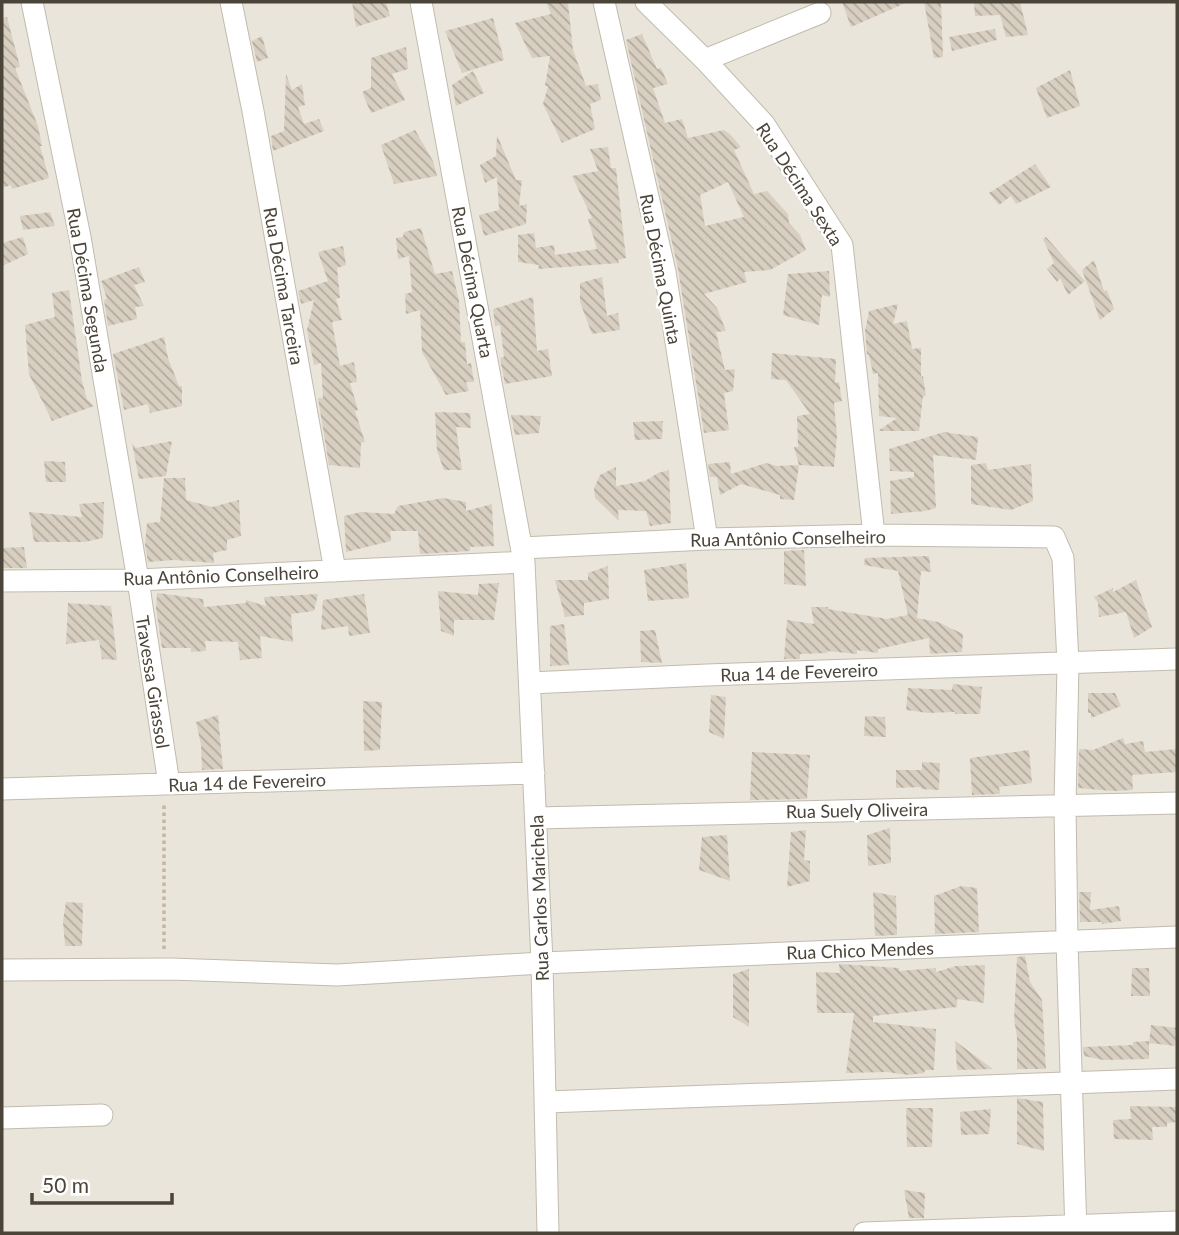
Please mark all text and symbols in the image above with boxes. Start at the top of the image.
street label: Rua Décima Sexta [752,118,848,250]
street label: Rua Décima Quinta [636,192,686,346]
street label: Rua Décima Quarta [448,204,498,360]
street label: Rua Décima Tarceira [259,205,309,367]
street label: Rua Décima Segunda [63,206,113,374]
street label: Rua Antônio Conselheiro [690,525,886,551]
street label: Rua Antônio Conselheiro [123,561,319,589]
street label: Travessa Girassol [132,614,174,750]
street label: Rua 14 de Fevereiro [720,658,878,686]
street label: Rua 14 de Fevereiro [168,768,326,796]
street label: Rua Suely Oliveira [786,798,928,822]
street label: Rua Carlos Marichela [525,814,553,982]
street label: Rua Chico Mendes [786,936,934,964]
scale bar [32,1162,172,1206]
text: 50 m [42,1172,89,1197]

